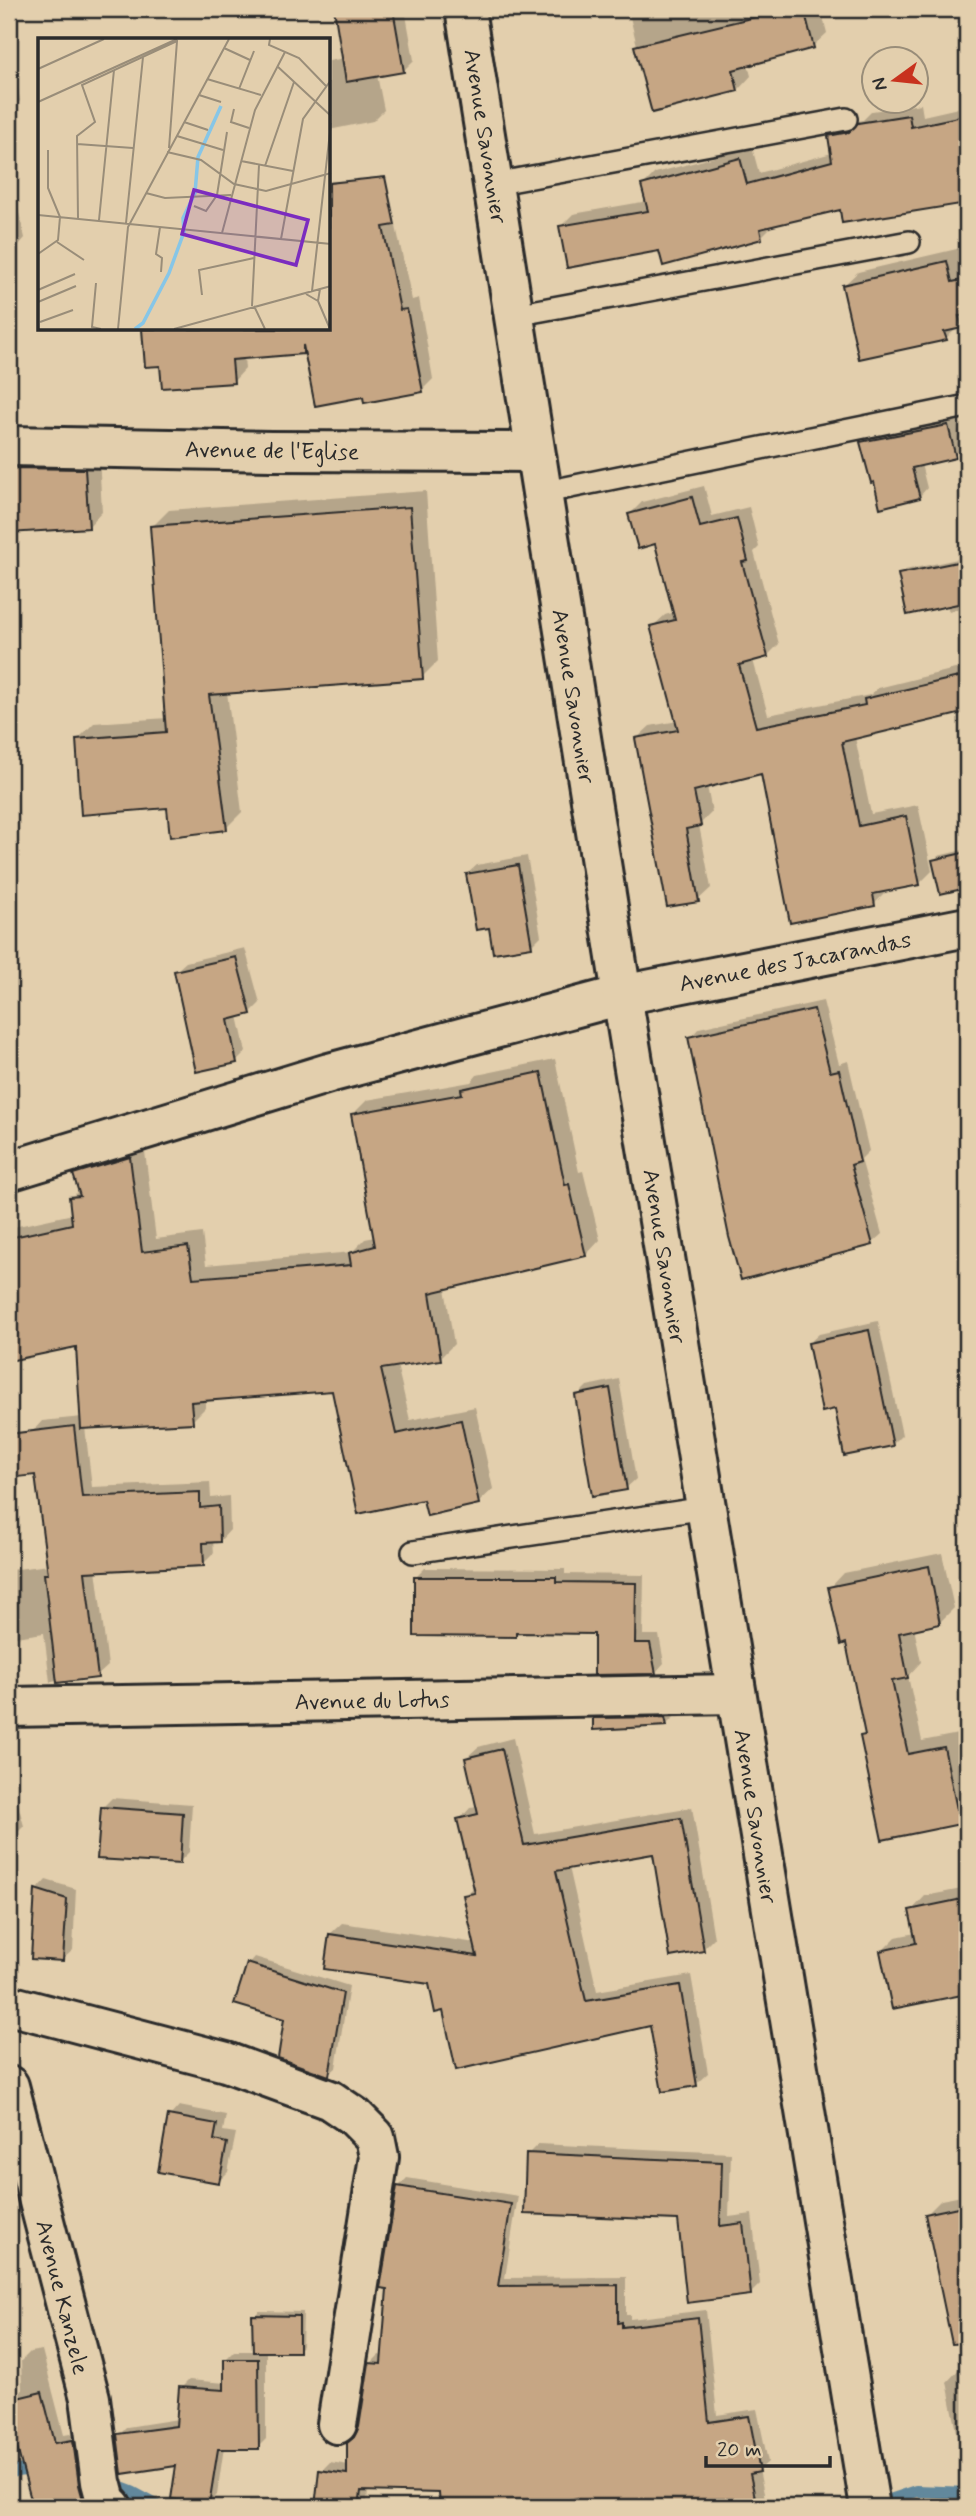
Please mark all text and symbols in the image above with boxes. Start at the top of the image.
inset map [38,38,331,331]
north arrow [860,46,930,116]
street label: Avenue Savonnier [455,47,513,226]
text: N [866,75,894,93]
street label: Avenue de l'Eglise [185,435,359,469]
street label: Avenue Savonnier [543,607,601,786]
street label: Avenue des Jacarandas [677,926,914,1000]
street label: Avenue Savonnier [634,1167,692,1346]
street label: Avenue du Lotus [294,1686,450,1718]
street label: Avenue Savonnier [725,1727,783,1906]
street label: Avenue Kanzele [27,2217,95,2378]
scale bar [706,2425,831,2469]
text: 20 m [717,2436,762,2464]

